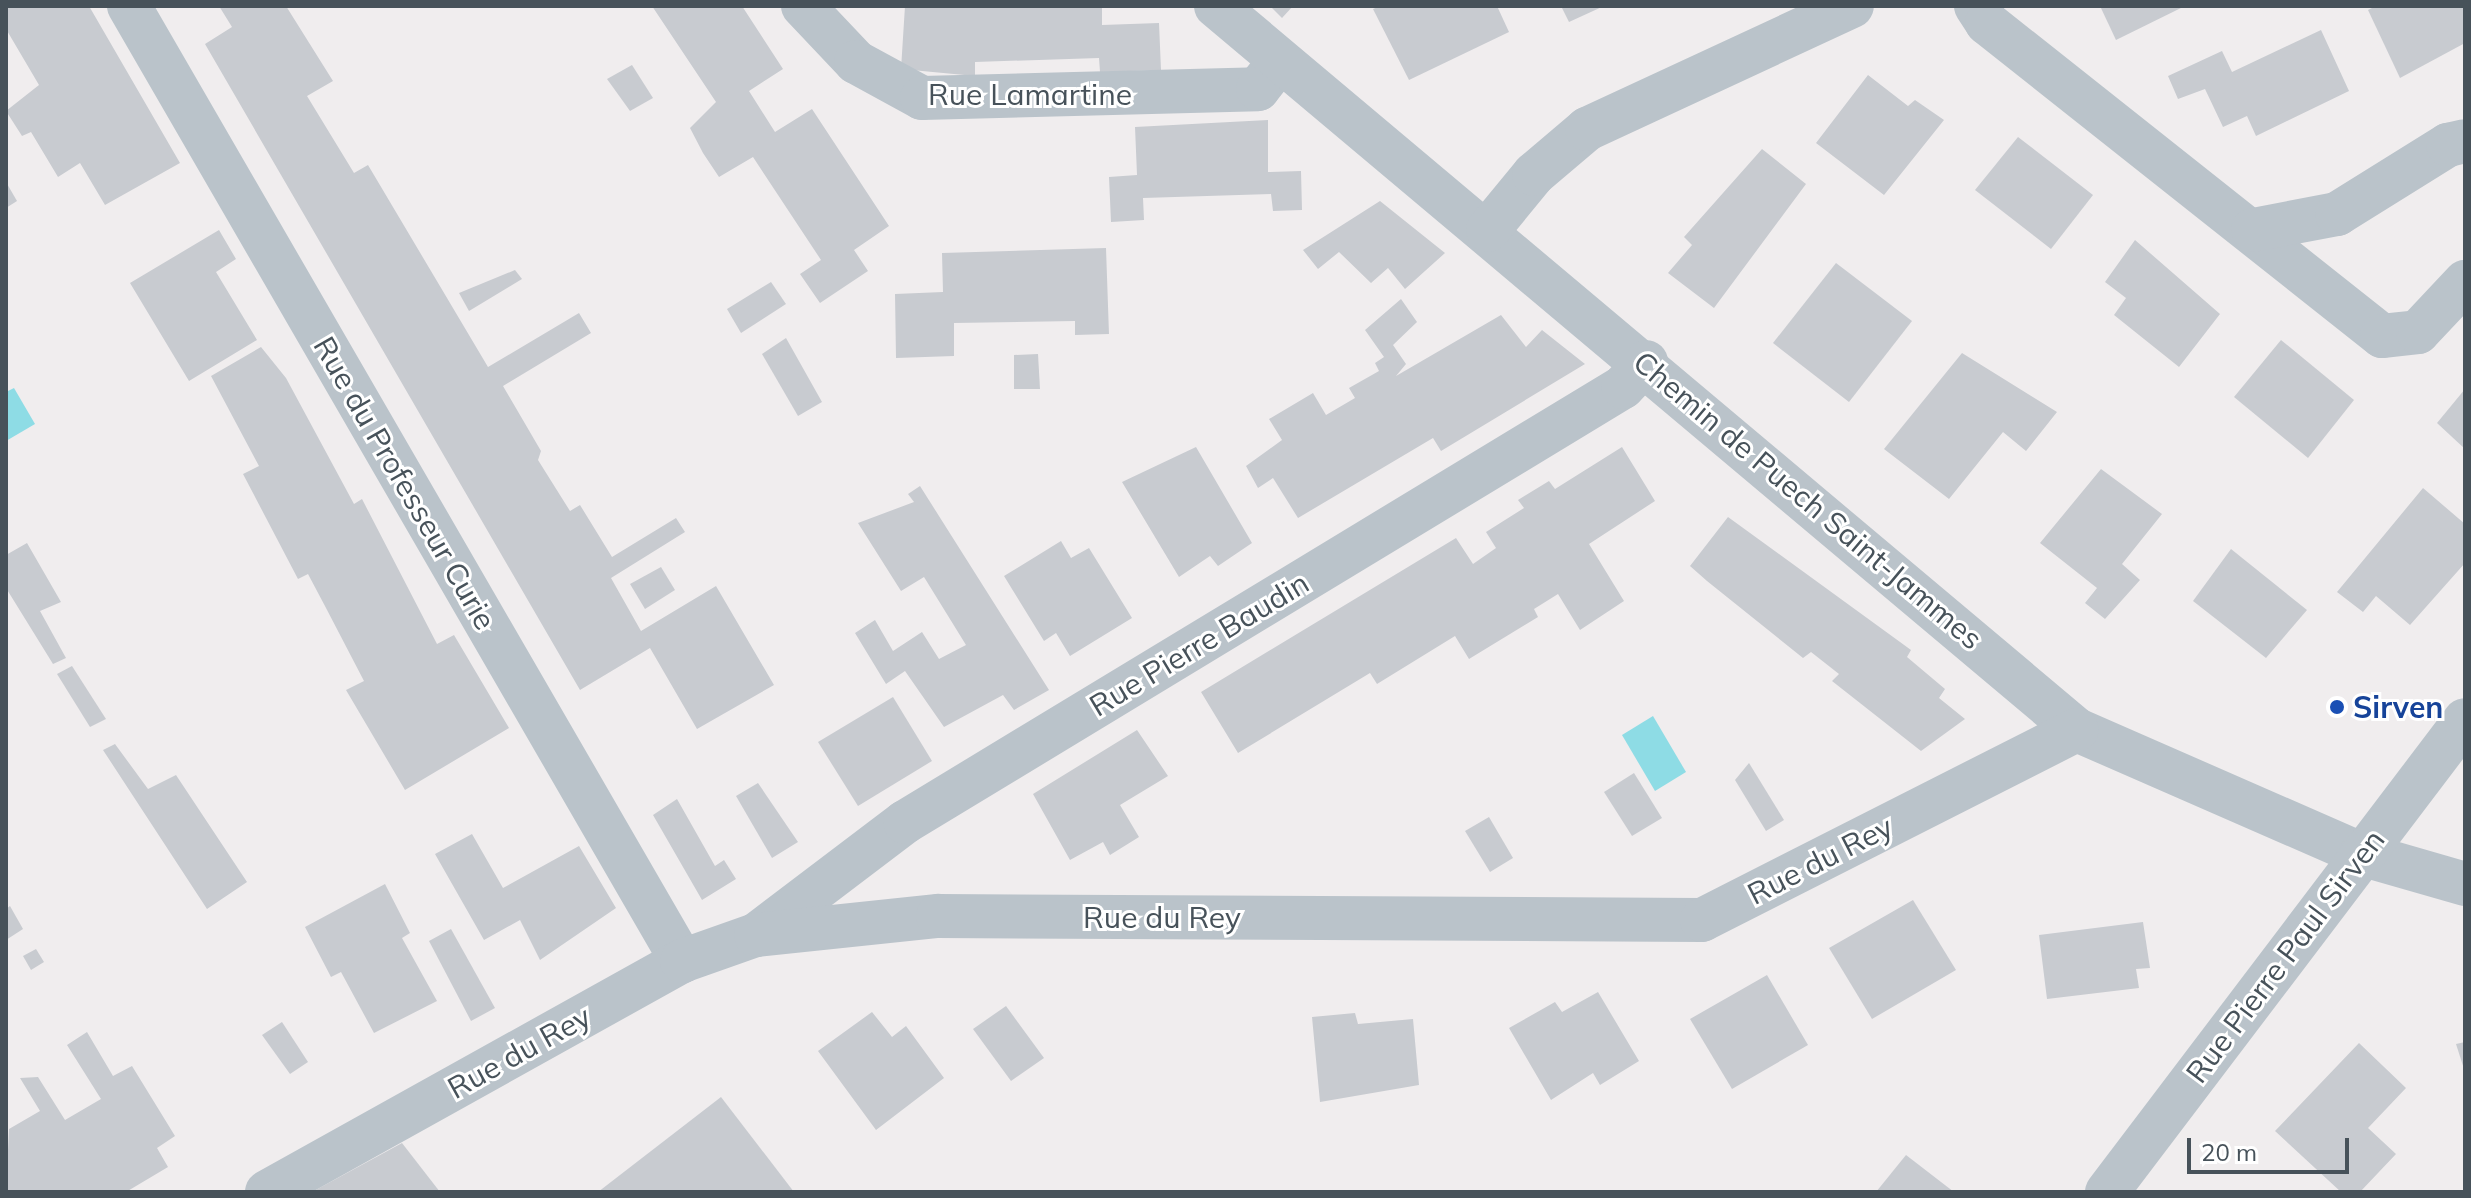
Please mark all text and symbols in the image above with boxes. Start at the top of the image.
street label: Rue Lamartine [928,76,1132,112]
street label: Rue du Professeur Curie [306,330,504,636]
street label: Chemin de Puech Saint-Jammes [1626,343,1990,657]
street label: Rue Pierre Baudin [1083,564,1315,724]
place label: Sirven [2353,689,2443,725]
marker: Sirven [2328,698,2346,716]
street label: Rue du Rey [1742,808,1898,912]
street label: Rue Pierre Paul Sirven [2178,822,2392,1090]
street label: Rue du Rey [1083,899,1241,935]
street label: Rue du Rey [441,998,597,1106]
scale bar [2191,1122,2353,1172]
text: 20 m [2201,1137,2257,1167]

